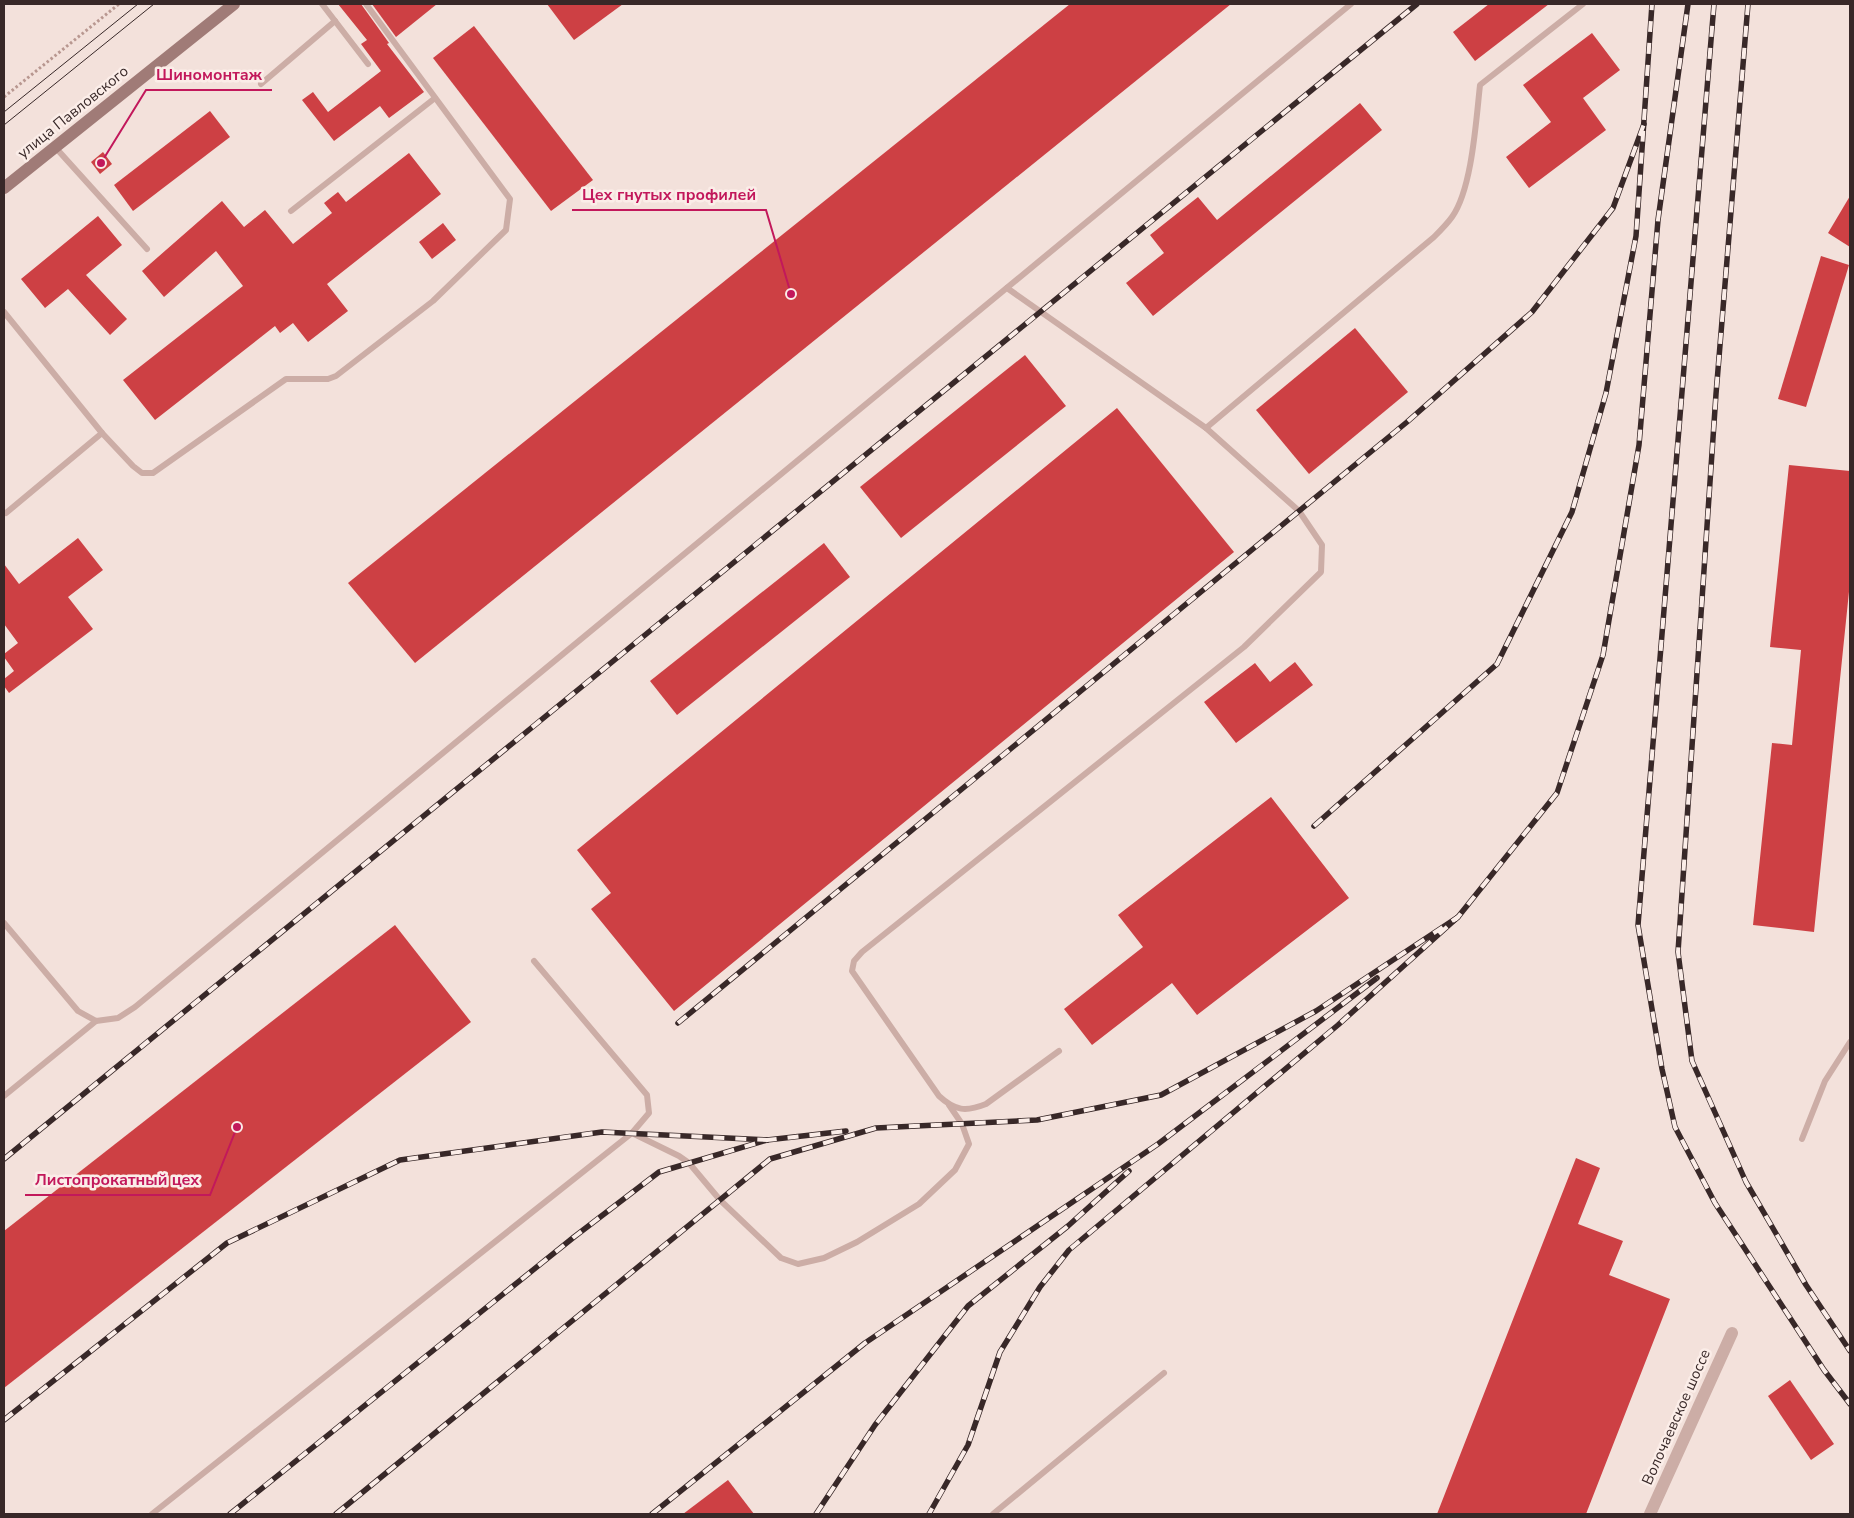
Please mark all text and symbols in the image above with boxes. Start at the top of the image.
callout: Шиномонтаж [146,59,272,90]
street label: улица Павловского [13,61,133,163]
text: Шиномонтаж [156,64,263,86]
callout: Цех гнутых профилей [572,179,766,210]
text: Цех гнутых профилей [582,184,756,206]
callout: Листопрокатный цех [25,1164,210,1195]
text: Листопрокатный цех [35,1169,199,1191]
street label: Волочаевское шоссе [1637,1346,1715,1488]

